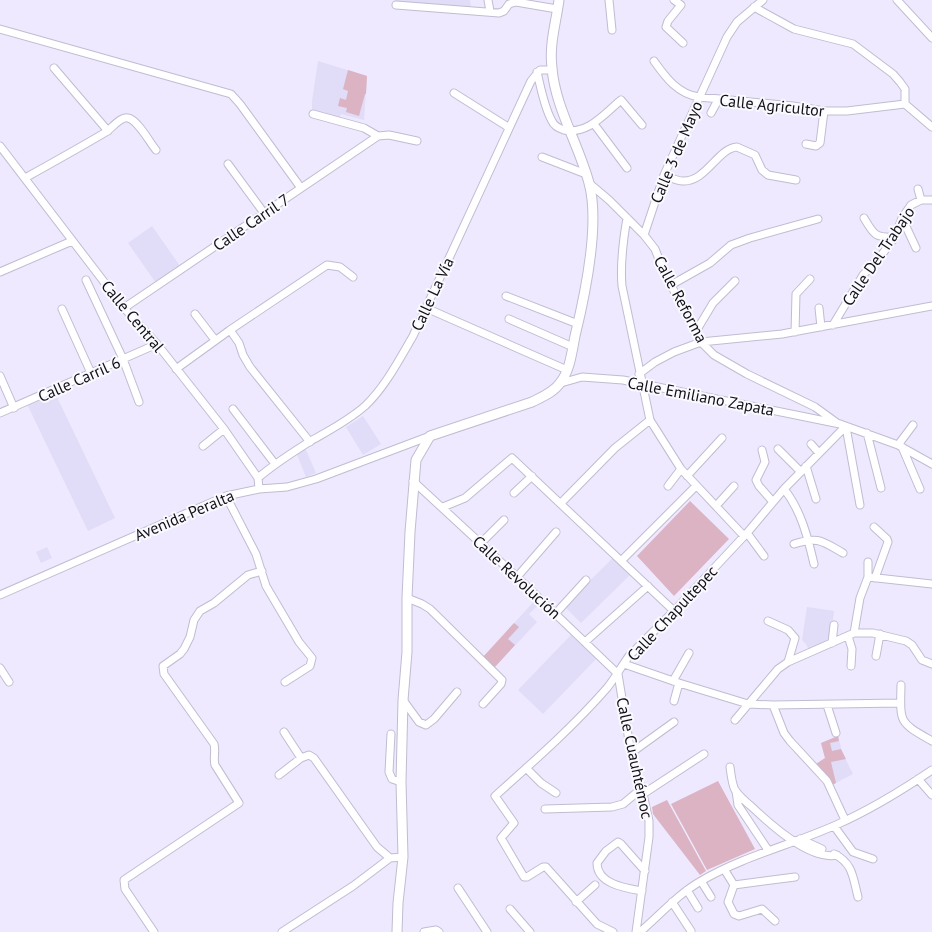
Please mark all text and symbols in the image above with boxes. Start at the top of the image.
street label: Calle Agricultor [719,90,826,121]
street label: Calle 3 de Mayo [646,98,706,206]
street label: Calle Carril 7 [209,189,293,255]
street label: Calle Del Trabajo [837,202,919,310]
street label: Calle Reforma [650,252,712,346]
street label: Calle La Vía [406,254,458,334]
street label: Calle Central [97,276,169,356]
street label: Calle Carril 6 [35,352,123,406]
street label: Calle Emiliano Zapata [626,372,776,420]
street label: Avenida Peralta [131,485,237,545]
street label: Calle Revolución [469,531,565,623]
street label: Calle Chapultepec [623,561,721,665]
street label: Calle Cuauhtémoc [612,696,658,820]

